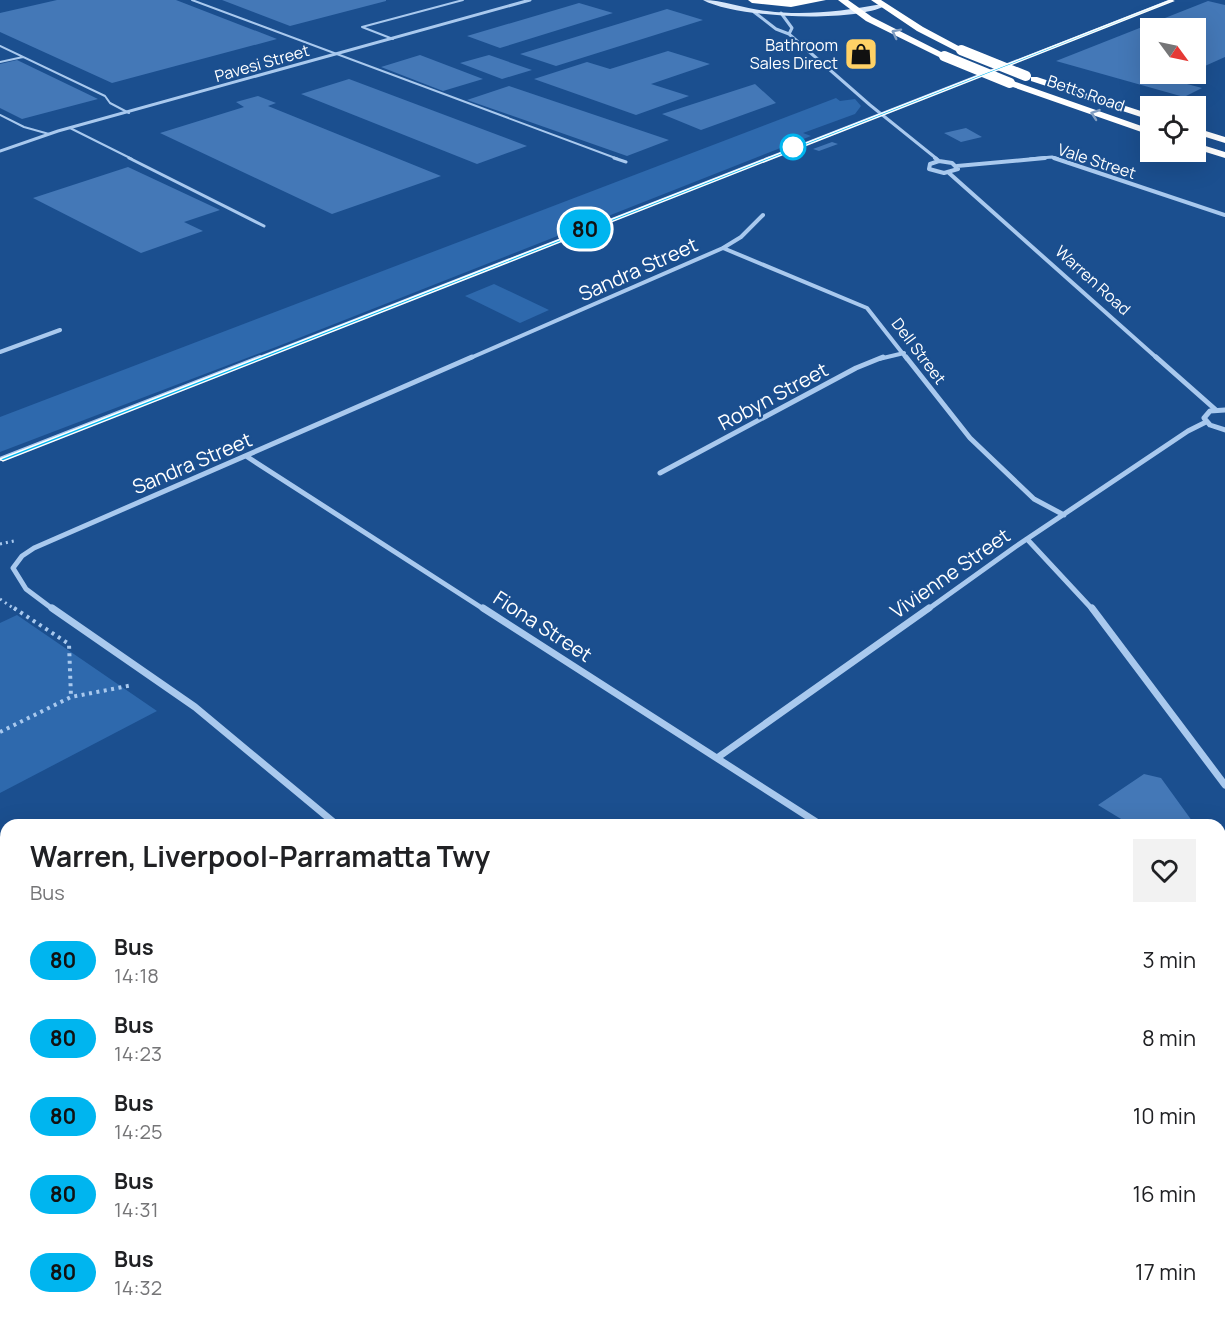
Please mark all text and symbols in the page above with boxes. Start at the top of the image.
north arrow [1140,18,1206,84]
map controls [1140,18,1206,162]
one-way arrow [891,29,902,41]
place label: Bathroom Sales Direct [750,34,838,74]
shop icon: Bathroom Sales Direct [843,36,879,72]
street label: Pavesi Street [212,39,312,87]
street label: Betts Road [1044,69,1128,117]
button: locate [1140,96,1206,162]
one-way arrow [1090,108,1101,121]
unlabelled marker [780,134,806,160]
street label: Vale Street [1055,138,1139,184]
line badge: 80 [558,210,612,248]
text: 80 [572,215,598,243]
street label: Sandra Street [574,231,702,307]
street label: Warren Road [1051,240,1135,320]
street label: Dell Street [887,313,951,389]
street label: Robyn Street [713,356,833,436]
street label: Sandra Street [128,426,256,500]
street label: Vivienne Street [885,522,1015,624]
street label: Fiona Street [489,584,597,668]
text: Warren, Liverpool-Parramatta Twy [30,837,490,875]
button: heart [1133,839,1196,902]
text: Bus [30,879,65,906]
text: Bus [114,932,154,962]
text: 3 min [1143,945,1196,975]
text: 80 [50,946,76,974]
text: 14:18 [114,962,159,989]
text: Bus [114,1010,154,1040]
text: 8 min [1142,1023,1196,1053]
text: 80 [50,1024,76,1052]
text: 14:23 [114,1040,162,1067]
text: Bus [114,1088,154,1118]
text: 10 min [1133,1101,1196,1131]
text: 80 [50,1102,76,1130]
text: 14:25 [114,1118,163,1145]
text: Bus [114,1166,154,1196]
text: 16 min [1133,1179,1196,1209]
text: 80 [50,1180,76,1208]
text: 14:31 [114,1196,158,1223]
text: Bus [114,1244,154,1274]
text: 17 min [1135,1257,1196,1287]
text: 80 [50,1258,76,1286]
text: 14:32 [114,1274,162,1301]

